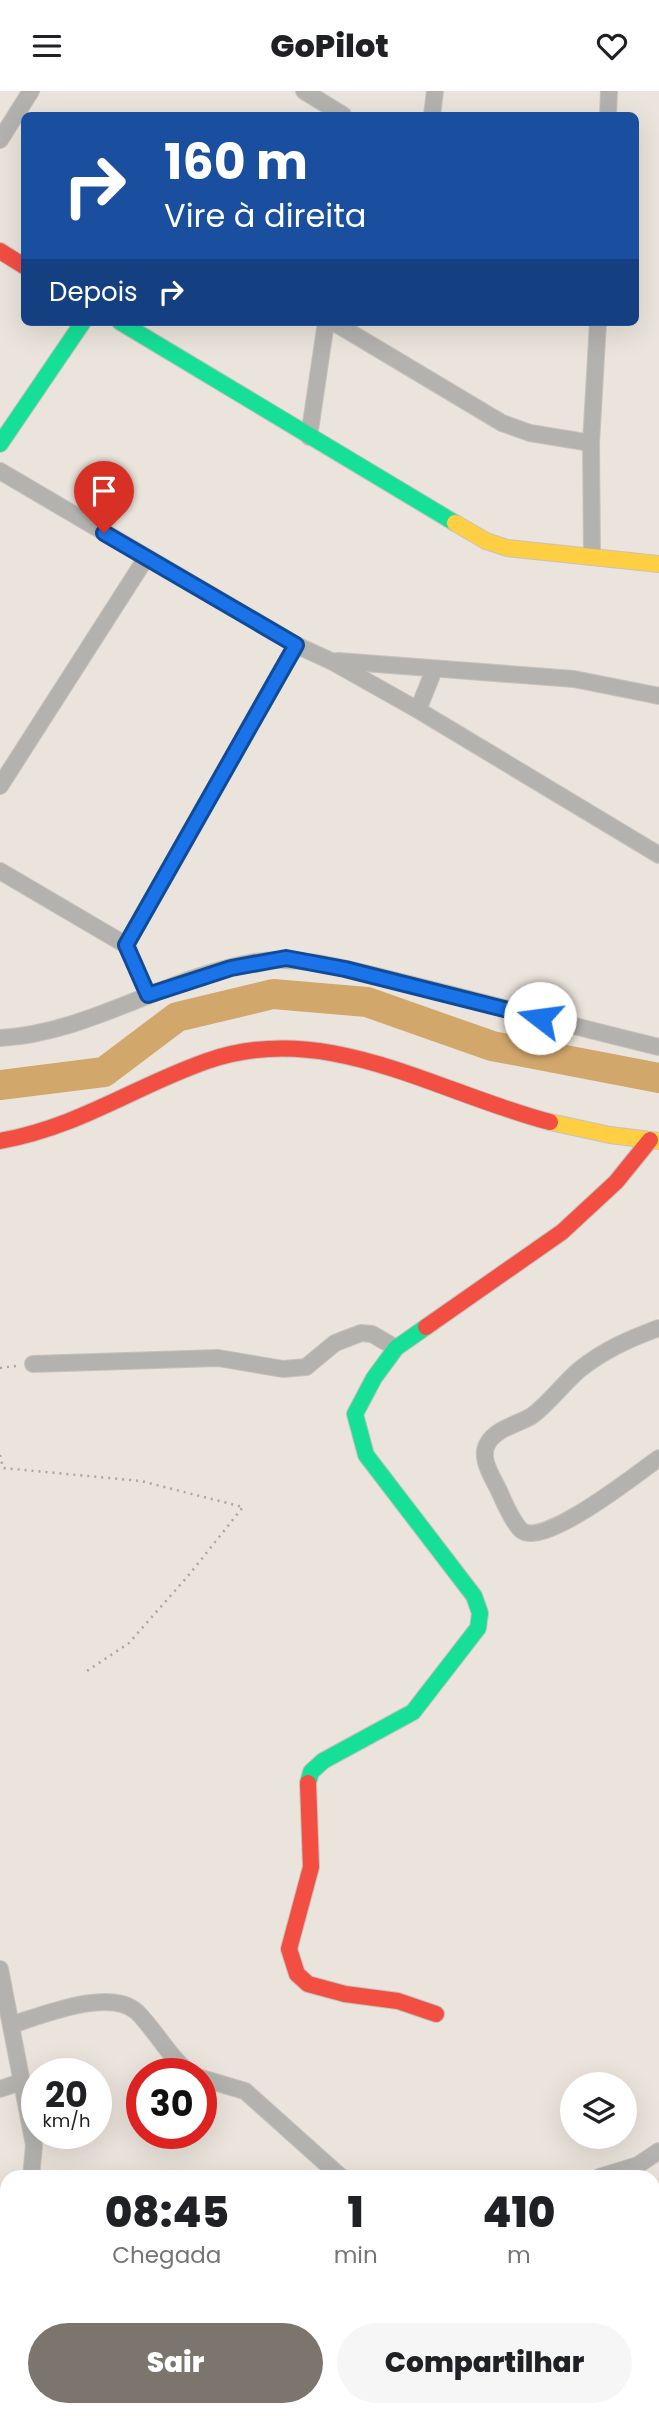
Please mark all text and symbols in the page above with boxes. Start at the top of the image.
text: GoPilot [270,23,389,68]
icon: menu [28,27,66,65]
icon: heart [593,27,631,65]
text: 160 m [164,128,308,196]
icon: right [49,140,140,231]
text: Vire à direita [164,193,366,238]
icon: right [152,273,190,311]
text: Depois [49,274,138,310]
pin [74,461,134,533]
icon: arrive [85,472,123,510]
position arrow [503,981,577,1055]
speed limit sign: 30 [126,2058,217,2149]
text: 20 [45,2070,88,2119]
map controls [560,2072,637,2149]
button: layers [560,2072,637,2149]
text: km/h [43,2108,90,2133]
text: 08:45 [105,2183,229,2242]
text: 1 [348,2183,364,2242]
text: 410 [482,2183,555,2242]
text: Chegada [112,2239,221,2271]
text: min [334,2239,378,2271]
text: m [507,2239,531,2271]
button: Sair [28,2323,323,2403]
button: Compartilhar [337,2323,632,2403]

